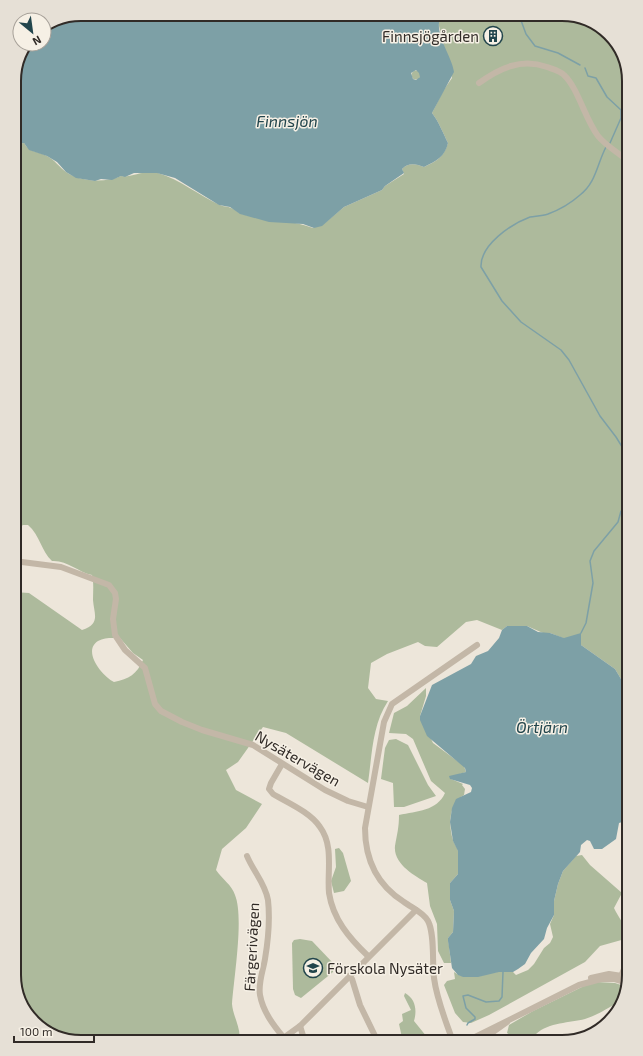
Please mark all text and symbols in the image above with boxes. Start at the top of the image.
north arrow [12,12,52,52]
building icon: Finnsjögården [482,25,504,47]
place label: Finnsjögården [382,27,479,46]
text: N [30,34,44,49]
water label: Finnsjön [256,111,318,131]
water label: Örtjärn [516,717,568,737]
street label: Nysätervägen [252,726,344,790]
street label: Färgerivägen [240,902,262,992]
school or university icon: Förskola Nysäter [302,957,324,979]
place label: Förskola Nysäter [327,959,443,977]
scale bar [14,1018,94,1044]
text: 100 m [20,1024,52,1038]

